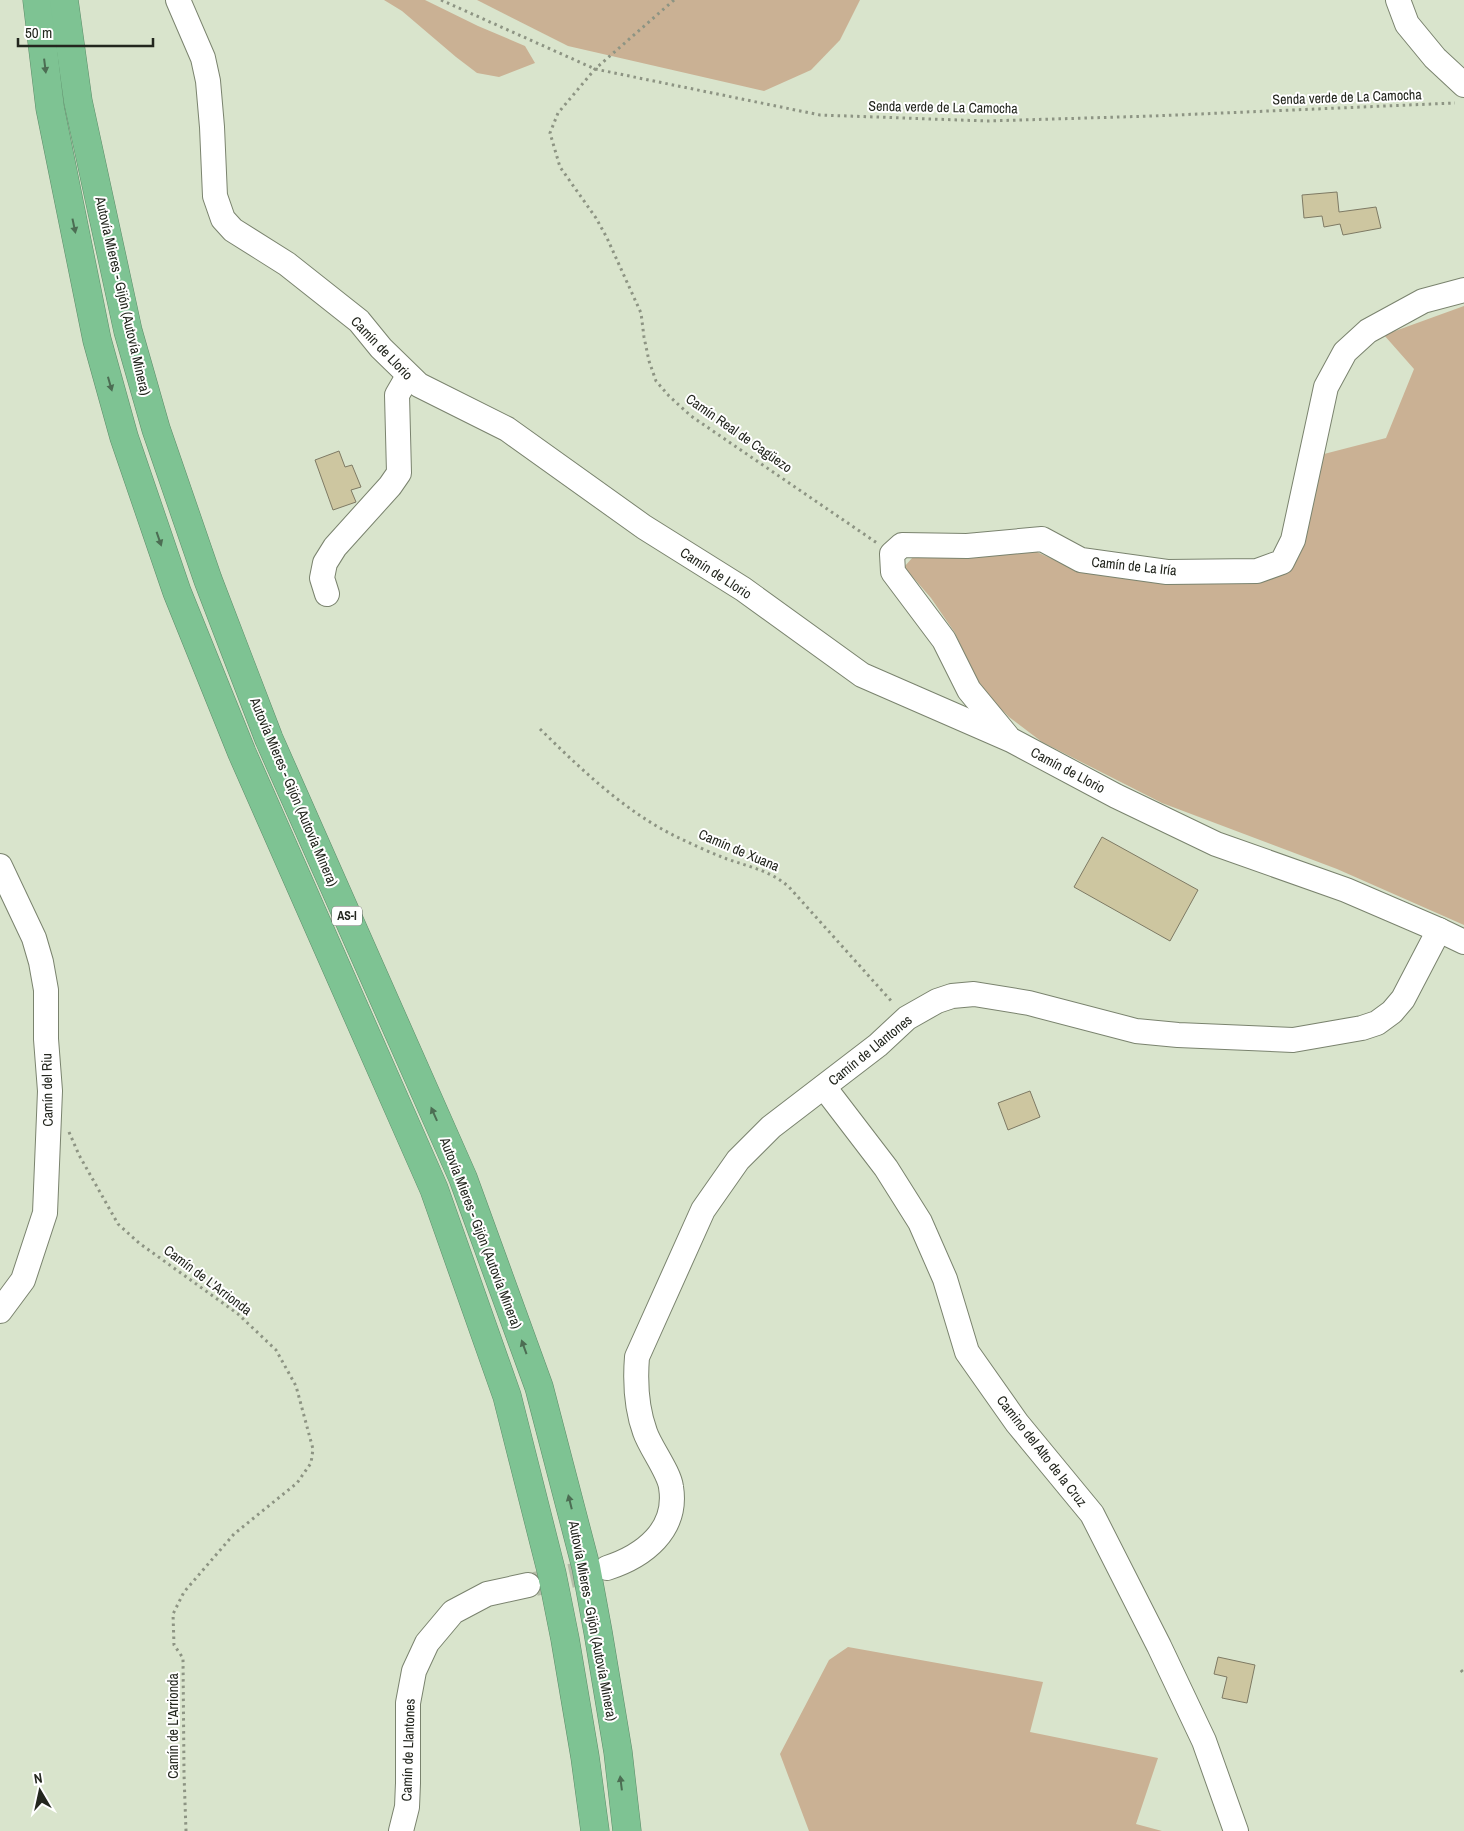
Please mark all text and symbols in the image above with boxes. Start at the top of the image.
scale bar [18,15,152,47]
text: 50 m [25,22,52,43]
one-way arrow [41,58,49,74]
street label: Senda verde de La Camocha [1272,85,1423,109]
street label: Senda verde de La Camocha [868,97,1018,117]
street label: Autovía Mieres - Gijón (Autovía Minera) [91,194,155,397]
one-way arrow [70,218,78,233]
street label: Camín de Llorio [347,312,417,384]
one-way arrow [106,377,114,392]
street label: Camín Real de Cagüezo [682,390,796,476]
one-way arrow [156,531,163,546]
street label: Camín de Llorio [677,543,755,603]
street label: Camín de La Iría [1091,553,1178,579]
street label: Autovía Mieres - Gijón (Autovía Minera) [246,694,342,889]
street label: Camín de Llorio [1028,743,1108,797]
street label: Camín de Xuana [696,825,783,875]
road number: AS-I [332,906,362,926]
street label: Camín de Llantones [824,1011,916,1089]
street label: Camín del Riu [37,1053,57,1127]
one-way arrow [430,1107,438,1121]
street label: Autovía Mieres - Gijón (Autovía Minera) [436,1134,526,1331]
street label: Camín de L'Arrionda [160,1241,256,1319]
one-way arrow [520,1339,527,1354]
street label: Camino del Alto de la Cruz [993,1392,1091,1511]
one-way arrow [566,1495,574,1510]
street label: Autovía Mieres - Gijón (Autovía Minera) [565,1518,621,1723]
street label: Camín de L'Arrionda [164,1673,182,1779]
street label: Camín de Llantones [397,1698,419,1802]
north arrow [15,1766,65,1816]
text: N [32,1769,43,1788]
one-way arrow [617,1774,625,1790]

